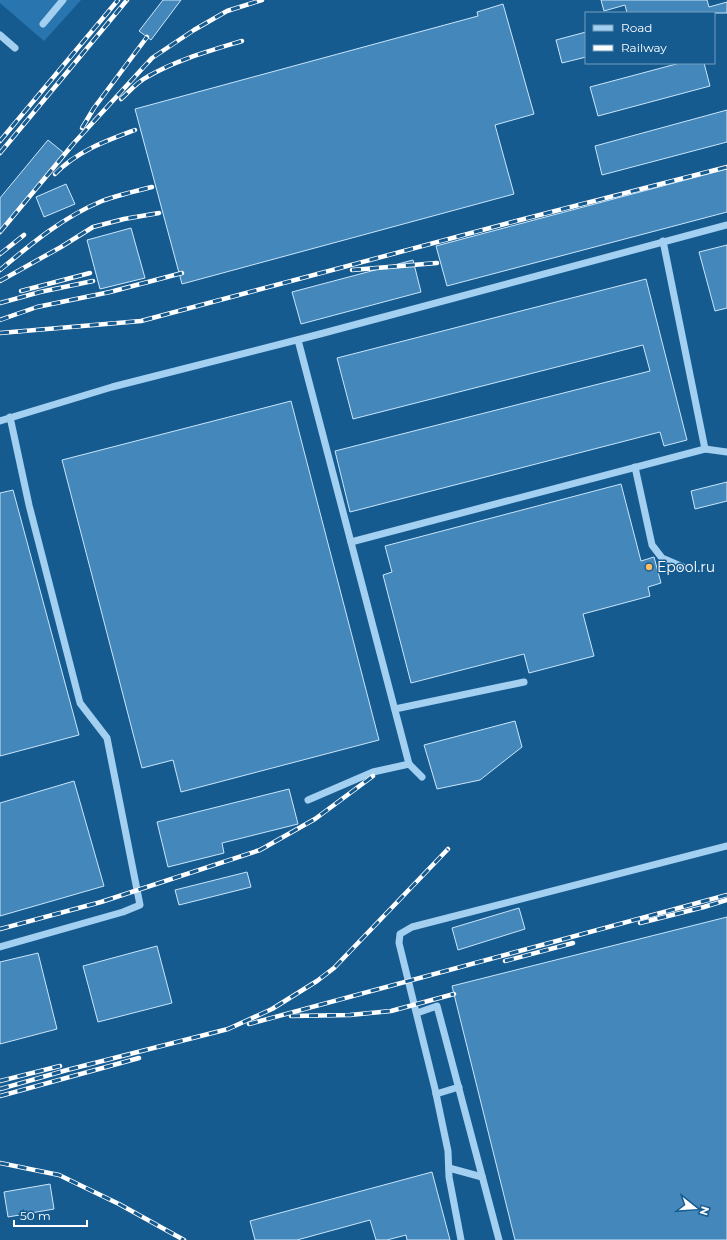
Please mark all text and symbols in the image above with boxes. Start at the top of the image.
legend [585,12,715,64]
text: Road [621,20,652,35]
text: Railway [621,40,667,55]
place label: Epool.ru [657,558,715,576]
marker: Epool.ru [644,562,654,572]
north arrow [675,1188,715,1228]
scale bar [14,1202,87,1228]
text: N [697,1205,713,1217]
text: 50 m [20,1208,51,1223]

